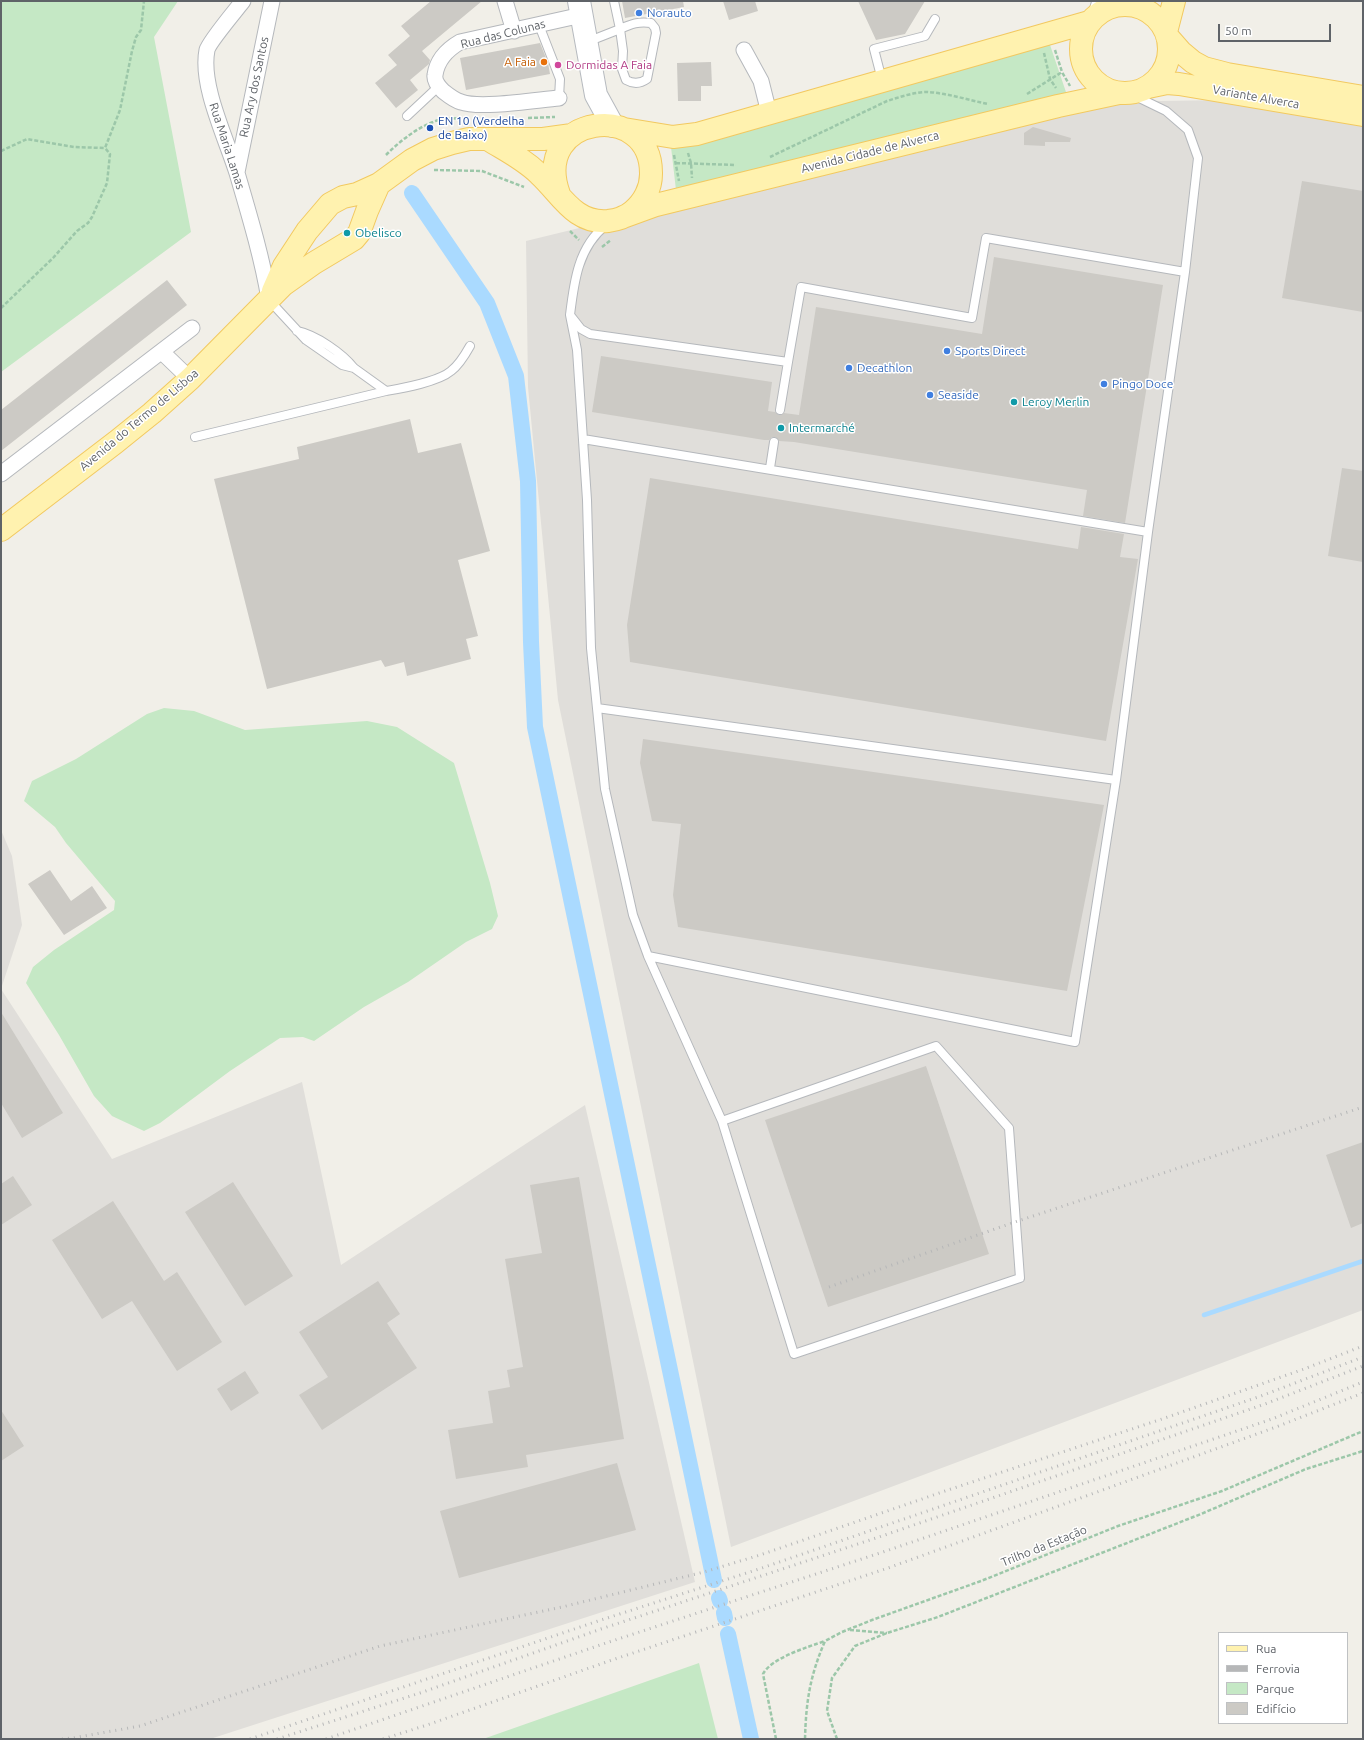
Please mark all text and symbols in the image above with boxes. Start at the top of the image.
place label: Norauto [647,6,692,20]
marker: Norauto [634,8,644,18]
street label: Rua das Colunas [459,16,547,52]
scale bar [1220,16,1333,42]
text: 50 m [1225,24,1252,37]
street label: Rua Ary dos Santos [236,35,272,139]
place label: A Faia [504,55,536,69]
marker: A Faia [539,57,549,67]
place label: Dormidas A Faia [566,58,652,72]
marker: Dormidas A Faia [553,60,563,70]
street label: Variante Alverca [1212,82,1300,112]
street label: Rua Maria Lamas [206,101,248,191]
place label: EN 10 (Verdelha de Baixo) [438,114,524,142]
marker: EN 10 (Verdelha de Baixo) [425,123,435,133]
street label: Avenida Cidade de Alverca [800,128,940,176]
place label: Obelisco [355,226,402,240]
marker: Obelisco [342,228,352,238]
place label: Sports Direct [955,344,1025,358]
marker: Sports Direct [942,346,952,356]
place label: Decathlon [857,361,912,375]
marker: Decathlon [844,363,854,373]
street label: Avenida do Termo de Lisboa [77,366,201,474]
place label: Pingo Doce [1112,377,1173,391]
marker: Pingo Doce [1099,379,1109,389]
place label: Seaside [938,388,979,402]
marker: Seaside [925,390,935,400]
place label: Leroy Merlin [1022,395,1089,409]
marker: Leroy Merlin [1009,397,1019,407]
place label: Intermarché [789,421,855,435]
marker: Intermarché [776,423,786,433]
street label: Trilho da Estação [999,1522,1089,1570]
legend [1218,1632,1348,1724]
text: Rua [1256,1642,1277,1655]
text: Ferrovia [1256,1662,1300,1675]
text: Parque [1256,1682,1294,1695]
text: Edifício [1256,1702,1296,1715]

